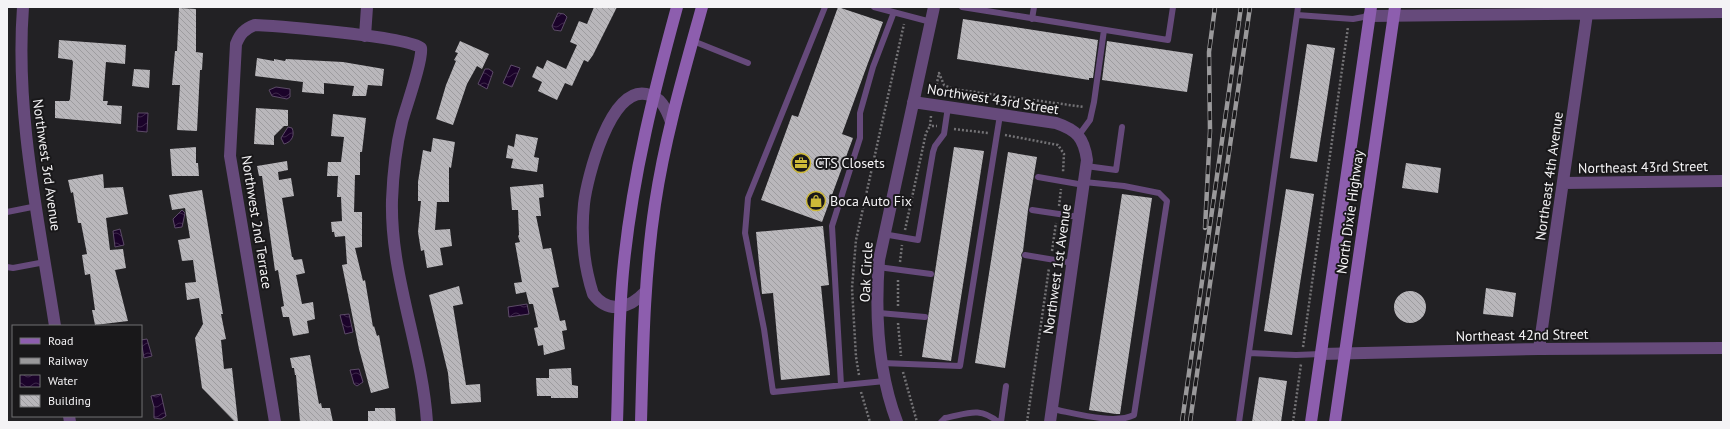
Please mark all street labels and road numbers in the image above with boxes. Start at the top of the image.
street label: Northwest 43rd Street [926,80,1060,118]
street label: Northwest 3rd Avenue [29,98,65,232]
street label: Northeast 4th Avenue [1531,110,1567,242]
street label: North Dixie Highway [1332,148,1368,275]
street label: Northwest 2nd Terrace [238,154,276,290]
street label: Northeast 43rd Street [1578,157,1708,177]
street label: Northwest 1st Avenue [1039,203,1075,335]
street label: Oak Circle [855,241,877,303]
street label: Northeast 42nd Street [1455,325,1589,345]

